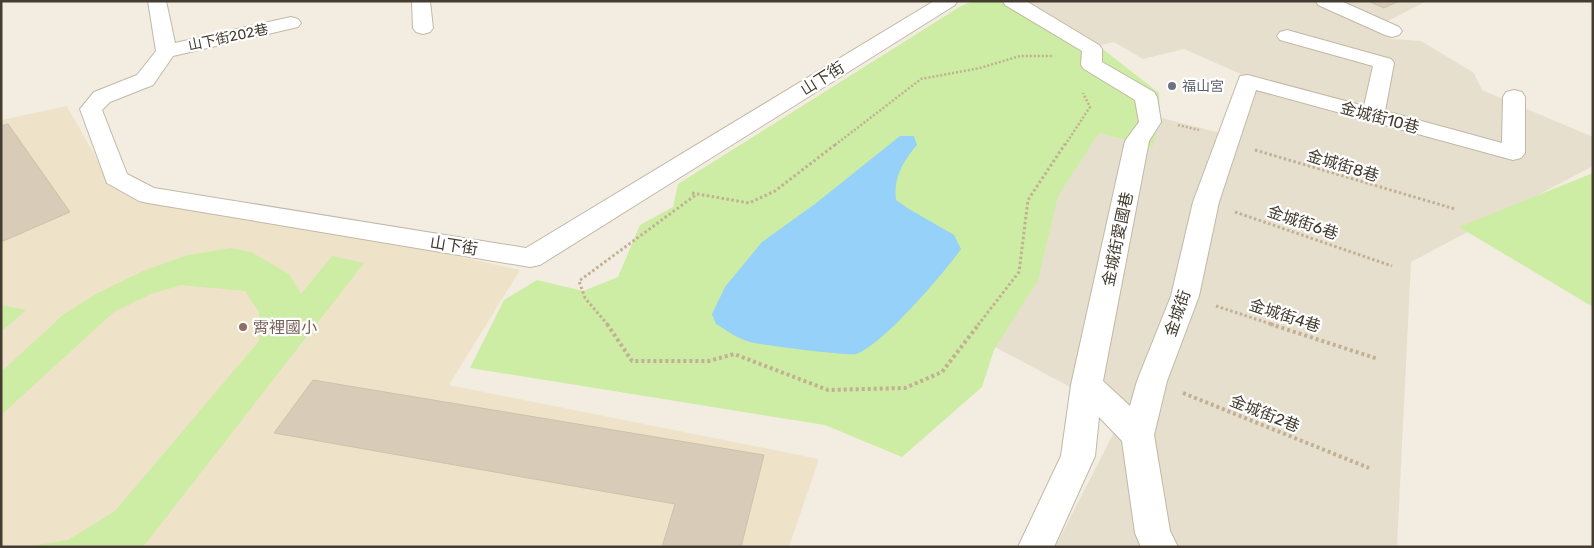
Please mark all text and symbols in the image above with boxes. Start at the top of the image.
street label: 山下街202巷 [187,21,270,54]
street label: 山下街 [797,58,848,99]
place label: 福山宮 [1182,78,1224,95]
marker: 福山宮 [1166,80,1178,92]
street label: 金城街10巷 [1338,98,1421,137]
street label: 金城街8巷 [1305,146,1381,185]
street label: 金城街愛國巷 [1098,190,1137,288]
street label: 金城街6巷 [1265,202,1341,243]
street label: 山下街 [429,232,479,259]
street label: 金城街 [1161,287,1194,339]
street label: 金城街4巷 [1247,295,1323,336]
place label: 霄裡國小 [253,318,317,337]
marker: 霄裡國小 [237,321,249,333]
street label: 金城街2巷 [1227,391,1302,436]

